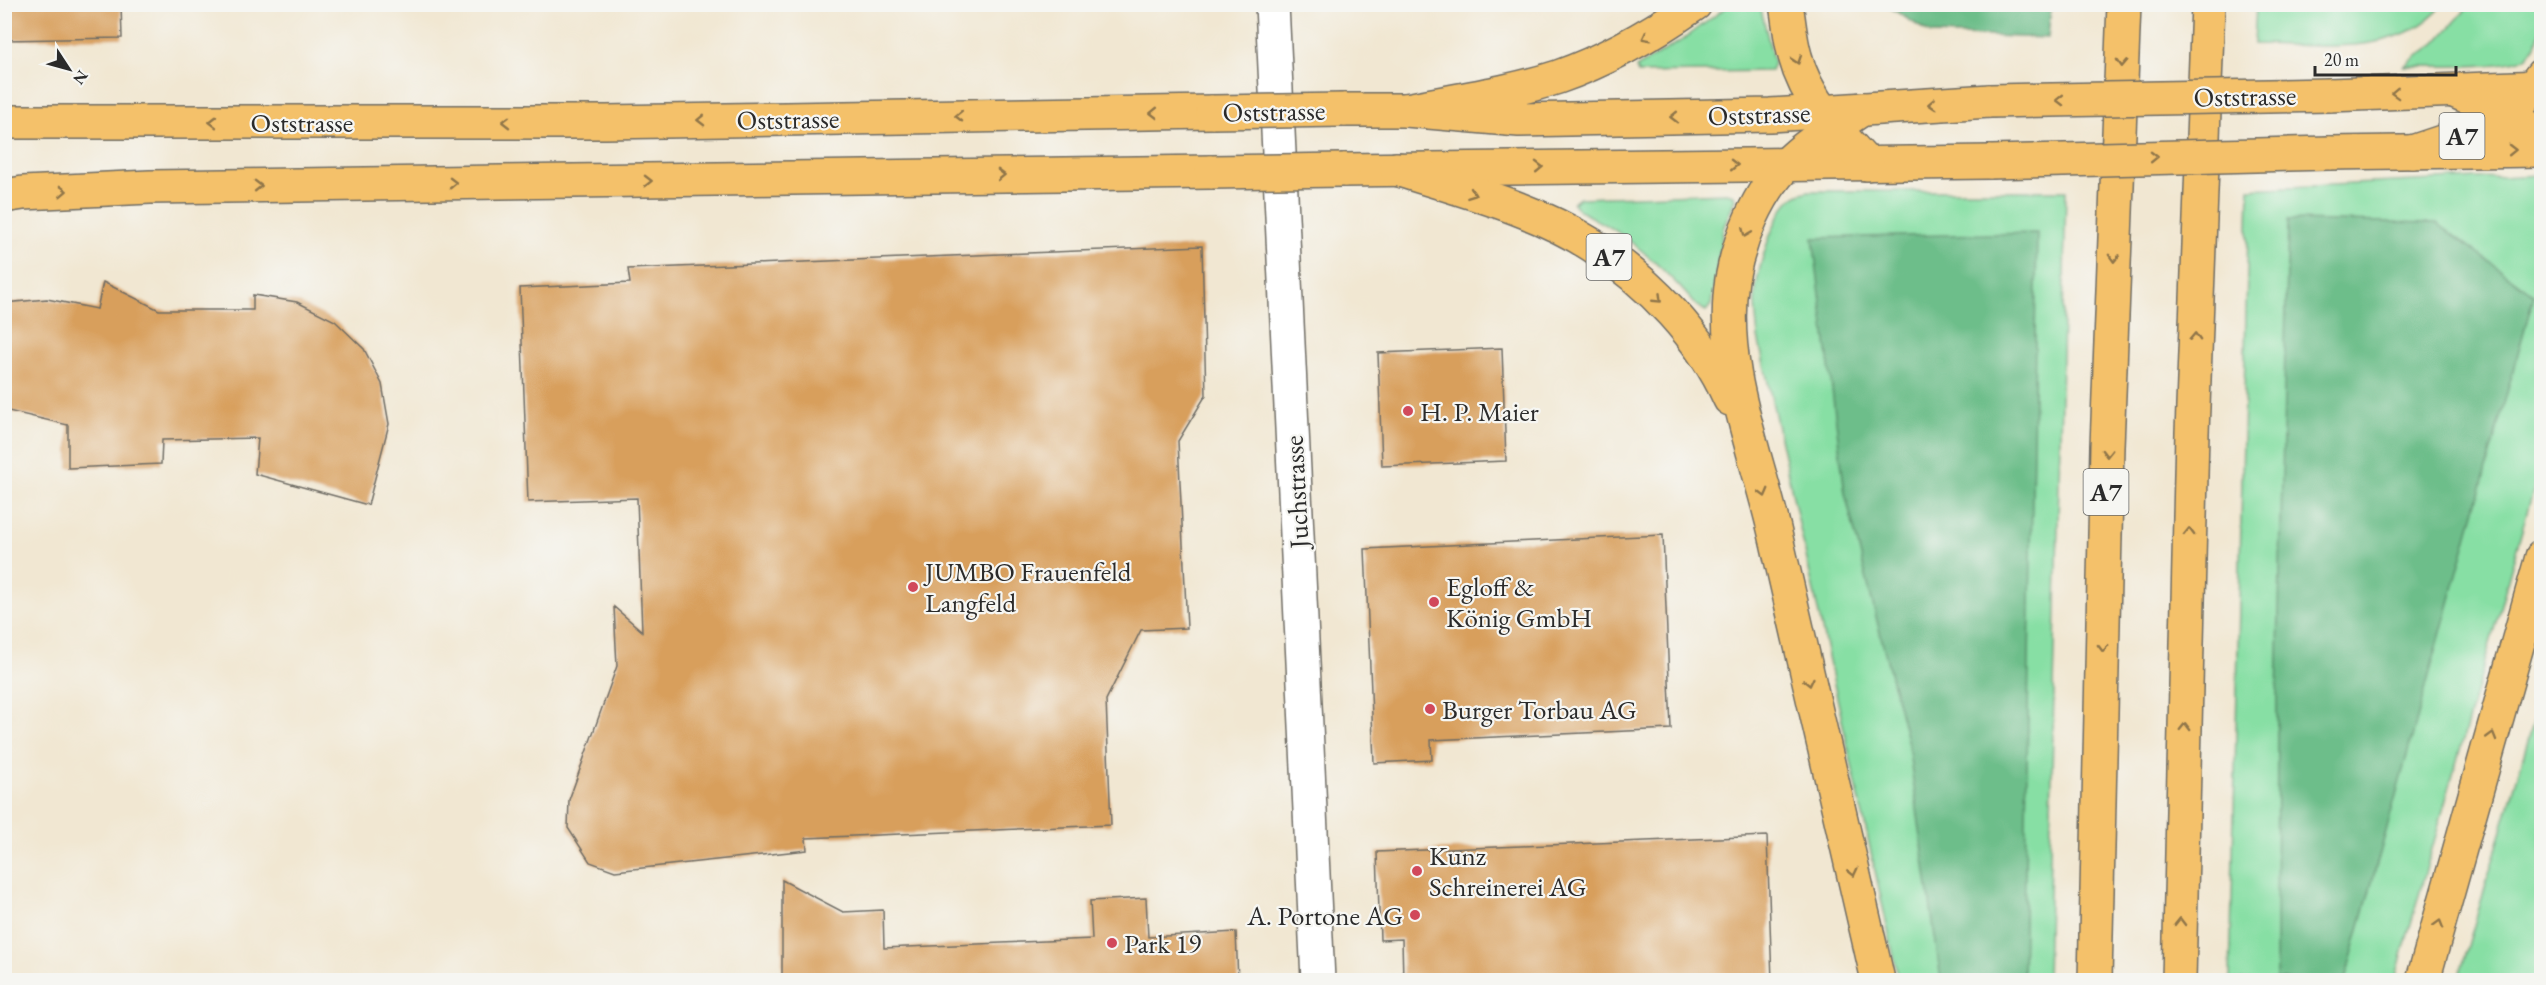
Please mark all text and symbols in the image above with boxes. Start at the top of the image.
one-way arrow [1641,29,1652,41]
north arrow [39,39,99,99]
scale bar [2315,39,2456,77]
text: 20 m [2324,48,2359,71]
one-way arrow [1790,54,1803,65]
one-way arrow [2116,58,2128,67]
text: N [68,66,93,89]
street label: Oststrasse [2193,78,2297,114]
one-way arrow [2391,87,2400,99]
street label: Oststrasse [1222,93,1326,129]
one-way arrow [2056,93,2065,106]
street label: Oststrasse [1707,95,1811,133]
one-way arrow [1927,98,1936,111]
street label: Oststrasse [736,101,840,137]
street label: Oststrasse [251,105,353,140]
one-way arrow [1150,107,1159,119]
one-way arrow [955,110,964,122]
one-way arrow [1670,110,1679,123]
road number: A7 [2440,113,2484,159]
one-way arrow [697,114,706,126]
one-way arrow [208,116,217,128]
one-way arrow [502,116,511,128]
one-way arrow [2508,144,2517,156]
one-way arrow [2150,151,2159,164]
one-way arrow [1730,159,1739,172]
one-way arrow [1535,161,1544,174]
one-way arrow [997,169,1006,181]
one-way arrow [643,175,652,187]
one-way arrow [448,177,457,189]
one-way arrow [253,179,262,192]
one-way arrow [58,184,67,197]
one-way arrow [1466,187,1477,199]
one-way arrow [1741,227,1753,238]
road number: A7 [1586,234,1632,280]
one-way arrow [2108,253,2121,262]
one-way arrow [1652,292,1662,303]
one-way arrow [2189,333,2202,342]
place label: H. P. Maier [1420,394,1539,429]
marker: H. P. Maier [1401,404,1415,418]
street label: Juchstrasse [1276,435,1317,551]
one-way arrow [2101,448,2113,457]
road number: A7 [2084,469,2128,515]
one-way arrow [1757,487,1769,498]
one-way arrow [2183,528,2196,537]
place label: JUMBO Frauenfeld Langfeld [923,554,1132,620]
place label: Egloff & König GmbH [1446,569,1592,635]
marker: JUMBO Frauenfeld Langfeld [906,580,920,594]
marker: Egloff & König GmbH [1427,595,1441,609]
one-way arrow [2096,643,2109,652]
one-way arrow [1802,677,1815,687]
place label: Burger Torbau AG [1442,692,1637,727]
marker: Burger Torbau AG [1423,702,1437,716]
one-way arrow [2178,723,2191,732]
one-way arrow [2485,732,2497,742]
place label: Kunz Schreinerei AG [1429,838,1587,904]
marker: Kunz Schreinerei AG [1410,864,1424,878]
one-way arrow [1846,867,1859,877]
place label: A. Portone AG [1246,898,1403,933]
marker: A. Portone AG [1408,908,1422,922]
one-way arrow [2174,918,2186,927]
one-way arrow [2432,919,2444,930]
place label: Park 19 [1124,926,1201,961]
marker: Park 19 [1105,936,1119,950]

